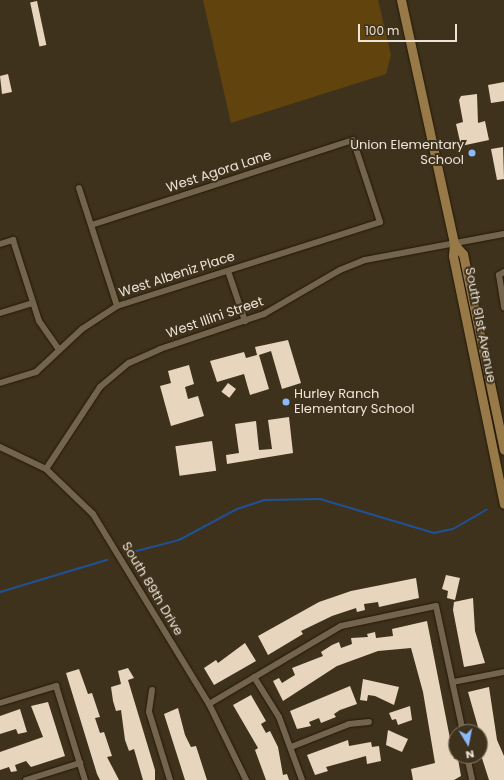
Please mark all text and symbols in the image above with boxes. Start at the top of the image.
scale bar [360,16,459,42]
text: 100 m [365,22,399,39]
place label: Union Elementary School [350,138,464,169]
street label: West Agora Lane [165,148,273,196]
marker: Union Elementary School [467,148,477,158]
street label: West Albeniz Place [117,249,237,301]
street label: South 91st Avenue [461,266,499,384]
street label: West Illini Street [164,294,266,342]
place label: Hurley Ranch Elementary School [294,387,415,418]
marker: Hurley Ranch Elementary School [281,397,291,407]
street label: South 89th Drive [118,539,186,639]
north arrow [448,724,488,764]
text: N [464,746,475,763]

